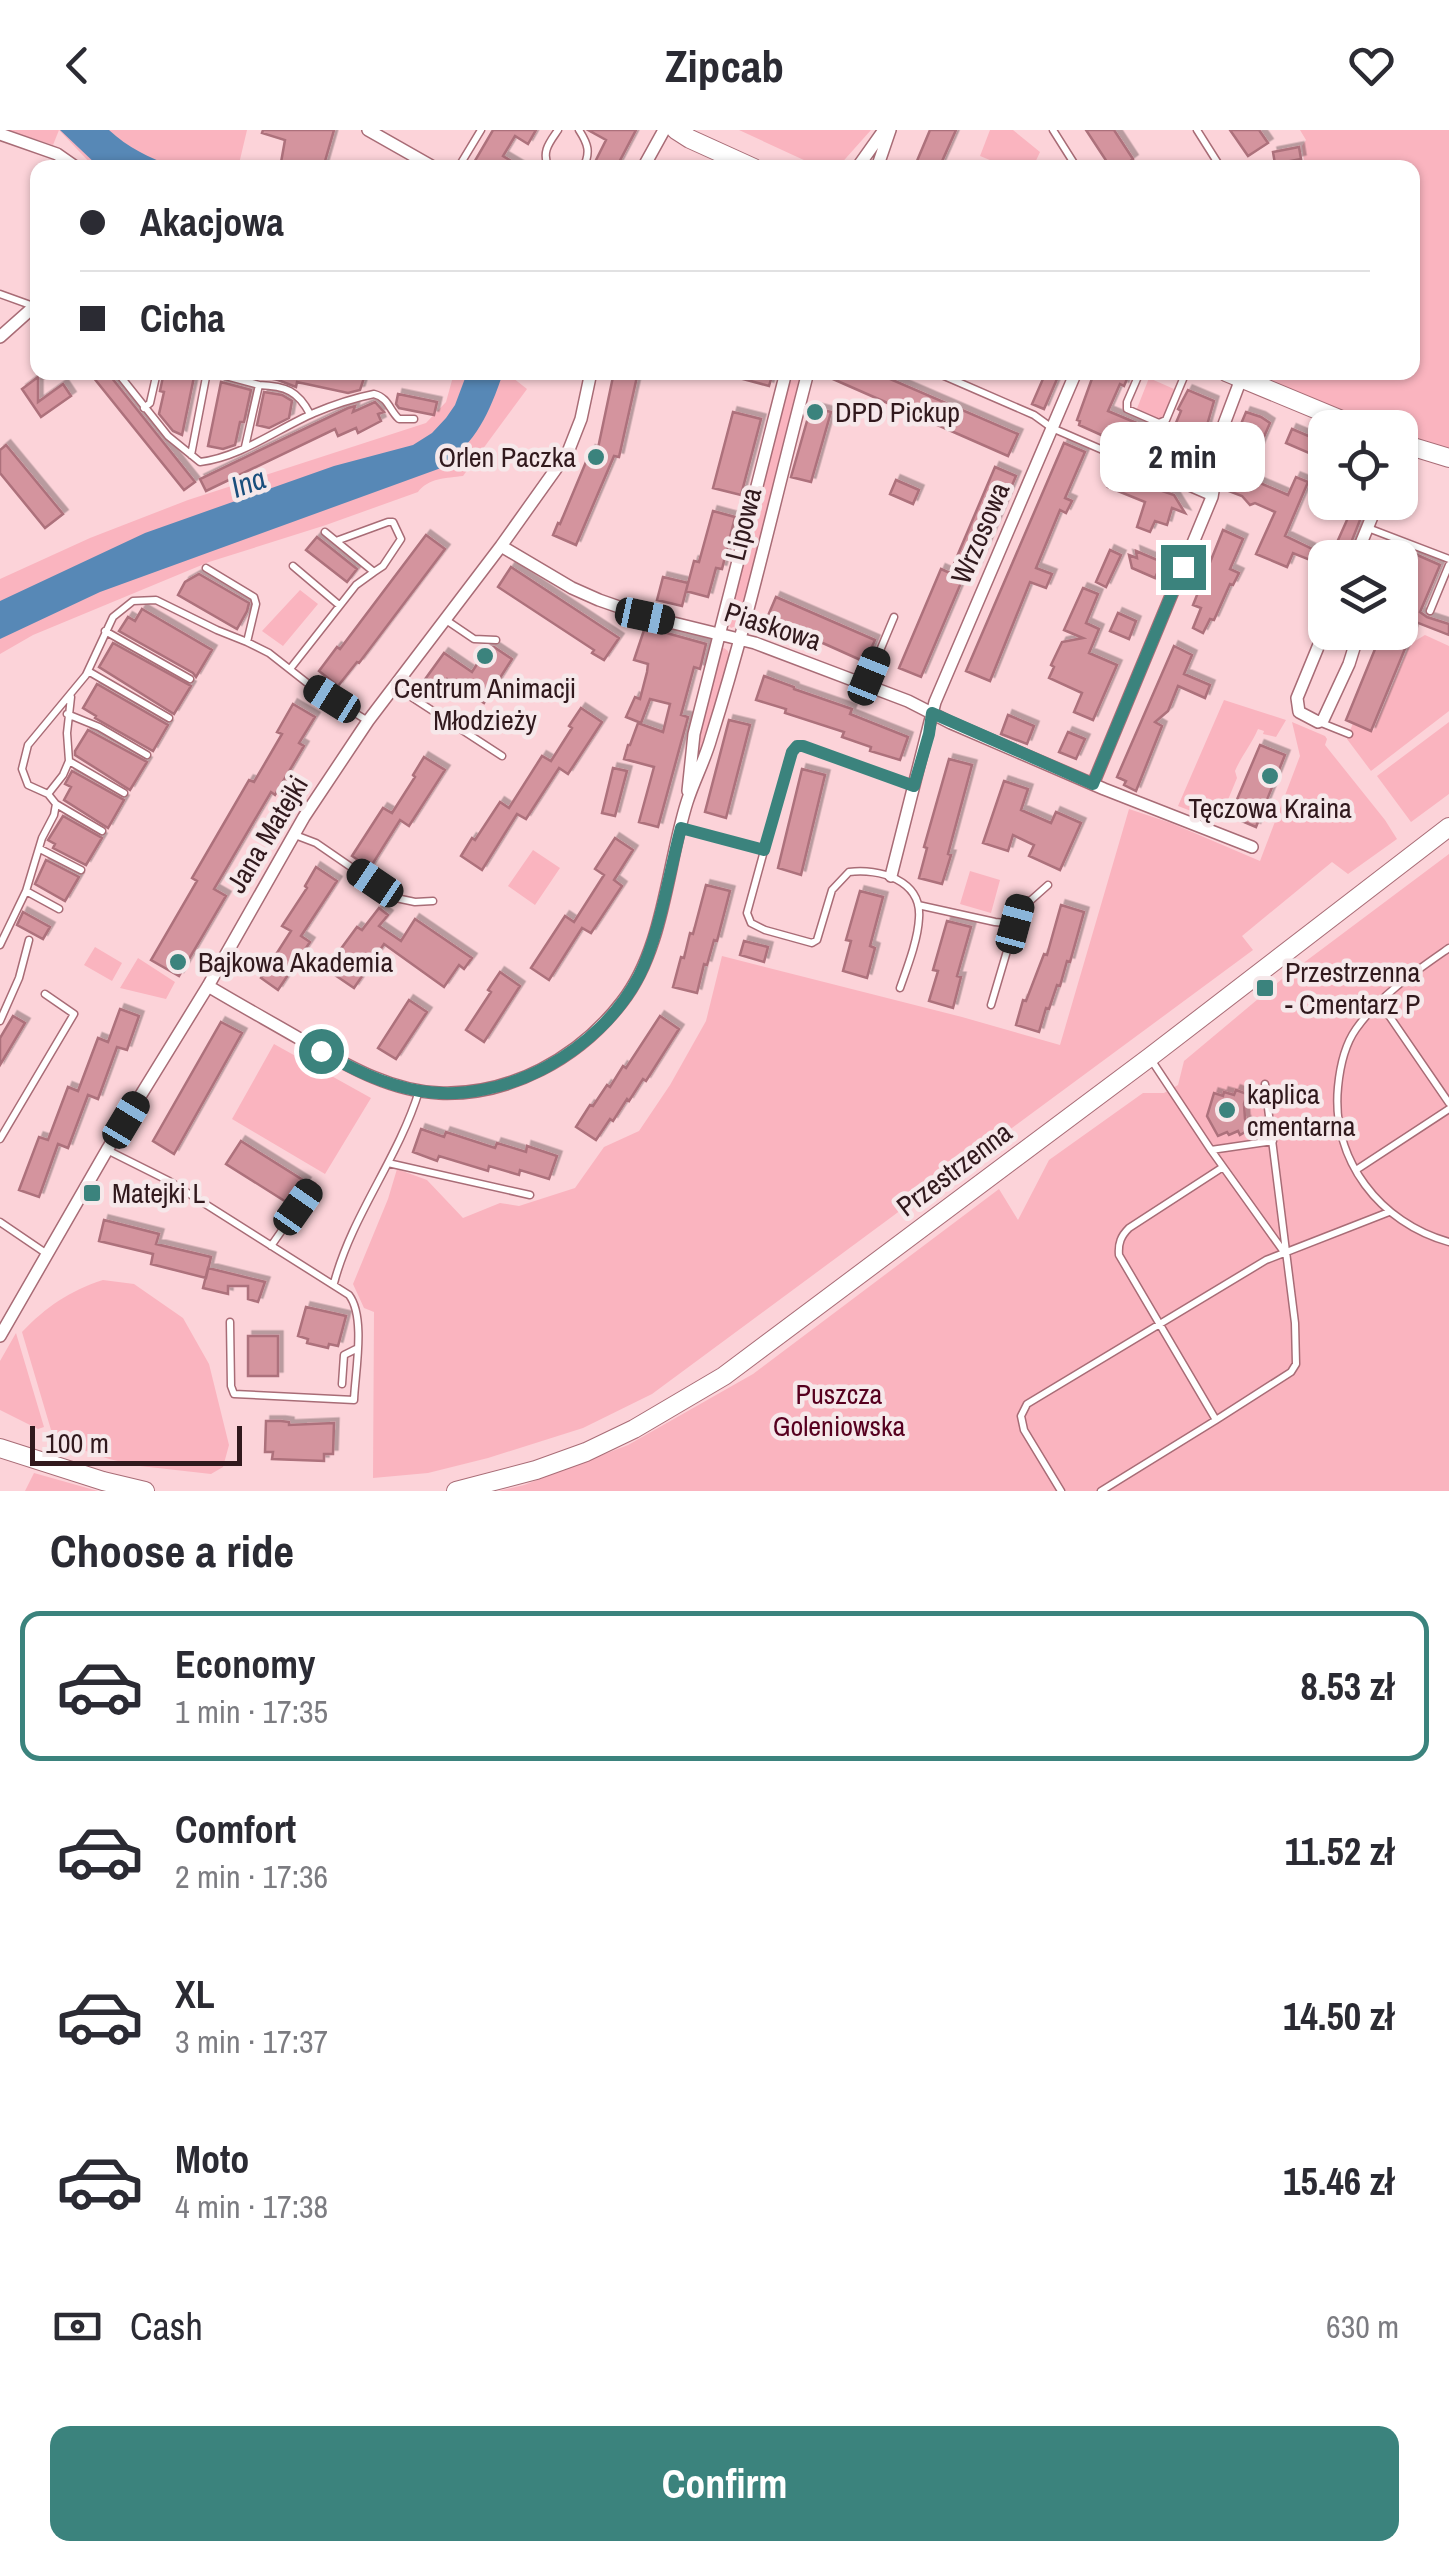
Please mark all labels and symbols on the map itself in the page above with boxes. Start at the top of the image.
place label: DPD Pickup [835,393,960,431]
marker: DPD Pickup [804,401,826,423]
callout: 2 min [1100,422,1266,492]
place label: Orlen Paczka [438,438,576,476]
marker: Orlen Paczka [585,446,607,468]
water label: Ina [225,457,271,507]
street label: Wrzosowa [942,476,1018,590]
street label: Lipowa [716,483,770,565]
route end [1161,545,1206,590]
street label: Piaskowa [720,593,826,660]
car [613,595,677,637]
car [844,643,894,709]
marker: Centrum Animacji Młodzieży [474,645,496,667]
place label: Centrum Animacji Młodzieży [394,669,576,739]
car [299,670,365,728]
marker: Tęczowa Kraina [1259,765,1281,787]
street label: Jana Matejki [217,768,317,900]
place label: Tęczowa Kraina [1188,789,1352,827]
car [342,854,408,912]
car [993,891,1037,957]
place label: Bajkowa Akademia [198,943,394,981]
marker: Bajkowa Akademia [167,951,189,973]
place label: Przestrzenna - Cmentarz P [1285,953,1421,1023]
marker: Przestrzenna - Cmentarz P [1254,977,1276,999]
route start [299,1029,344,1074]
place label: kaplica cmentarna [1247,1075,1356,1145]
car [98,1087,154,1153]
marker: kaplica cmentarna [1216,1099,1238,1121]
street label: Przestrzenna [889,1113,1020,1225]
place label: Matejki L [112,1174,205,1212]
car [269,1174,327,1240]
marker: Matejki L [81,1182,103,1204]
park label: Puszcza Goleniowska [773,1375,906,1445]
scale bar [30,1421,242,1466]

